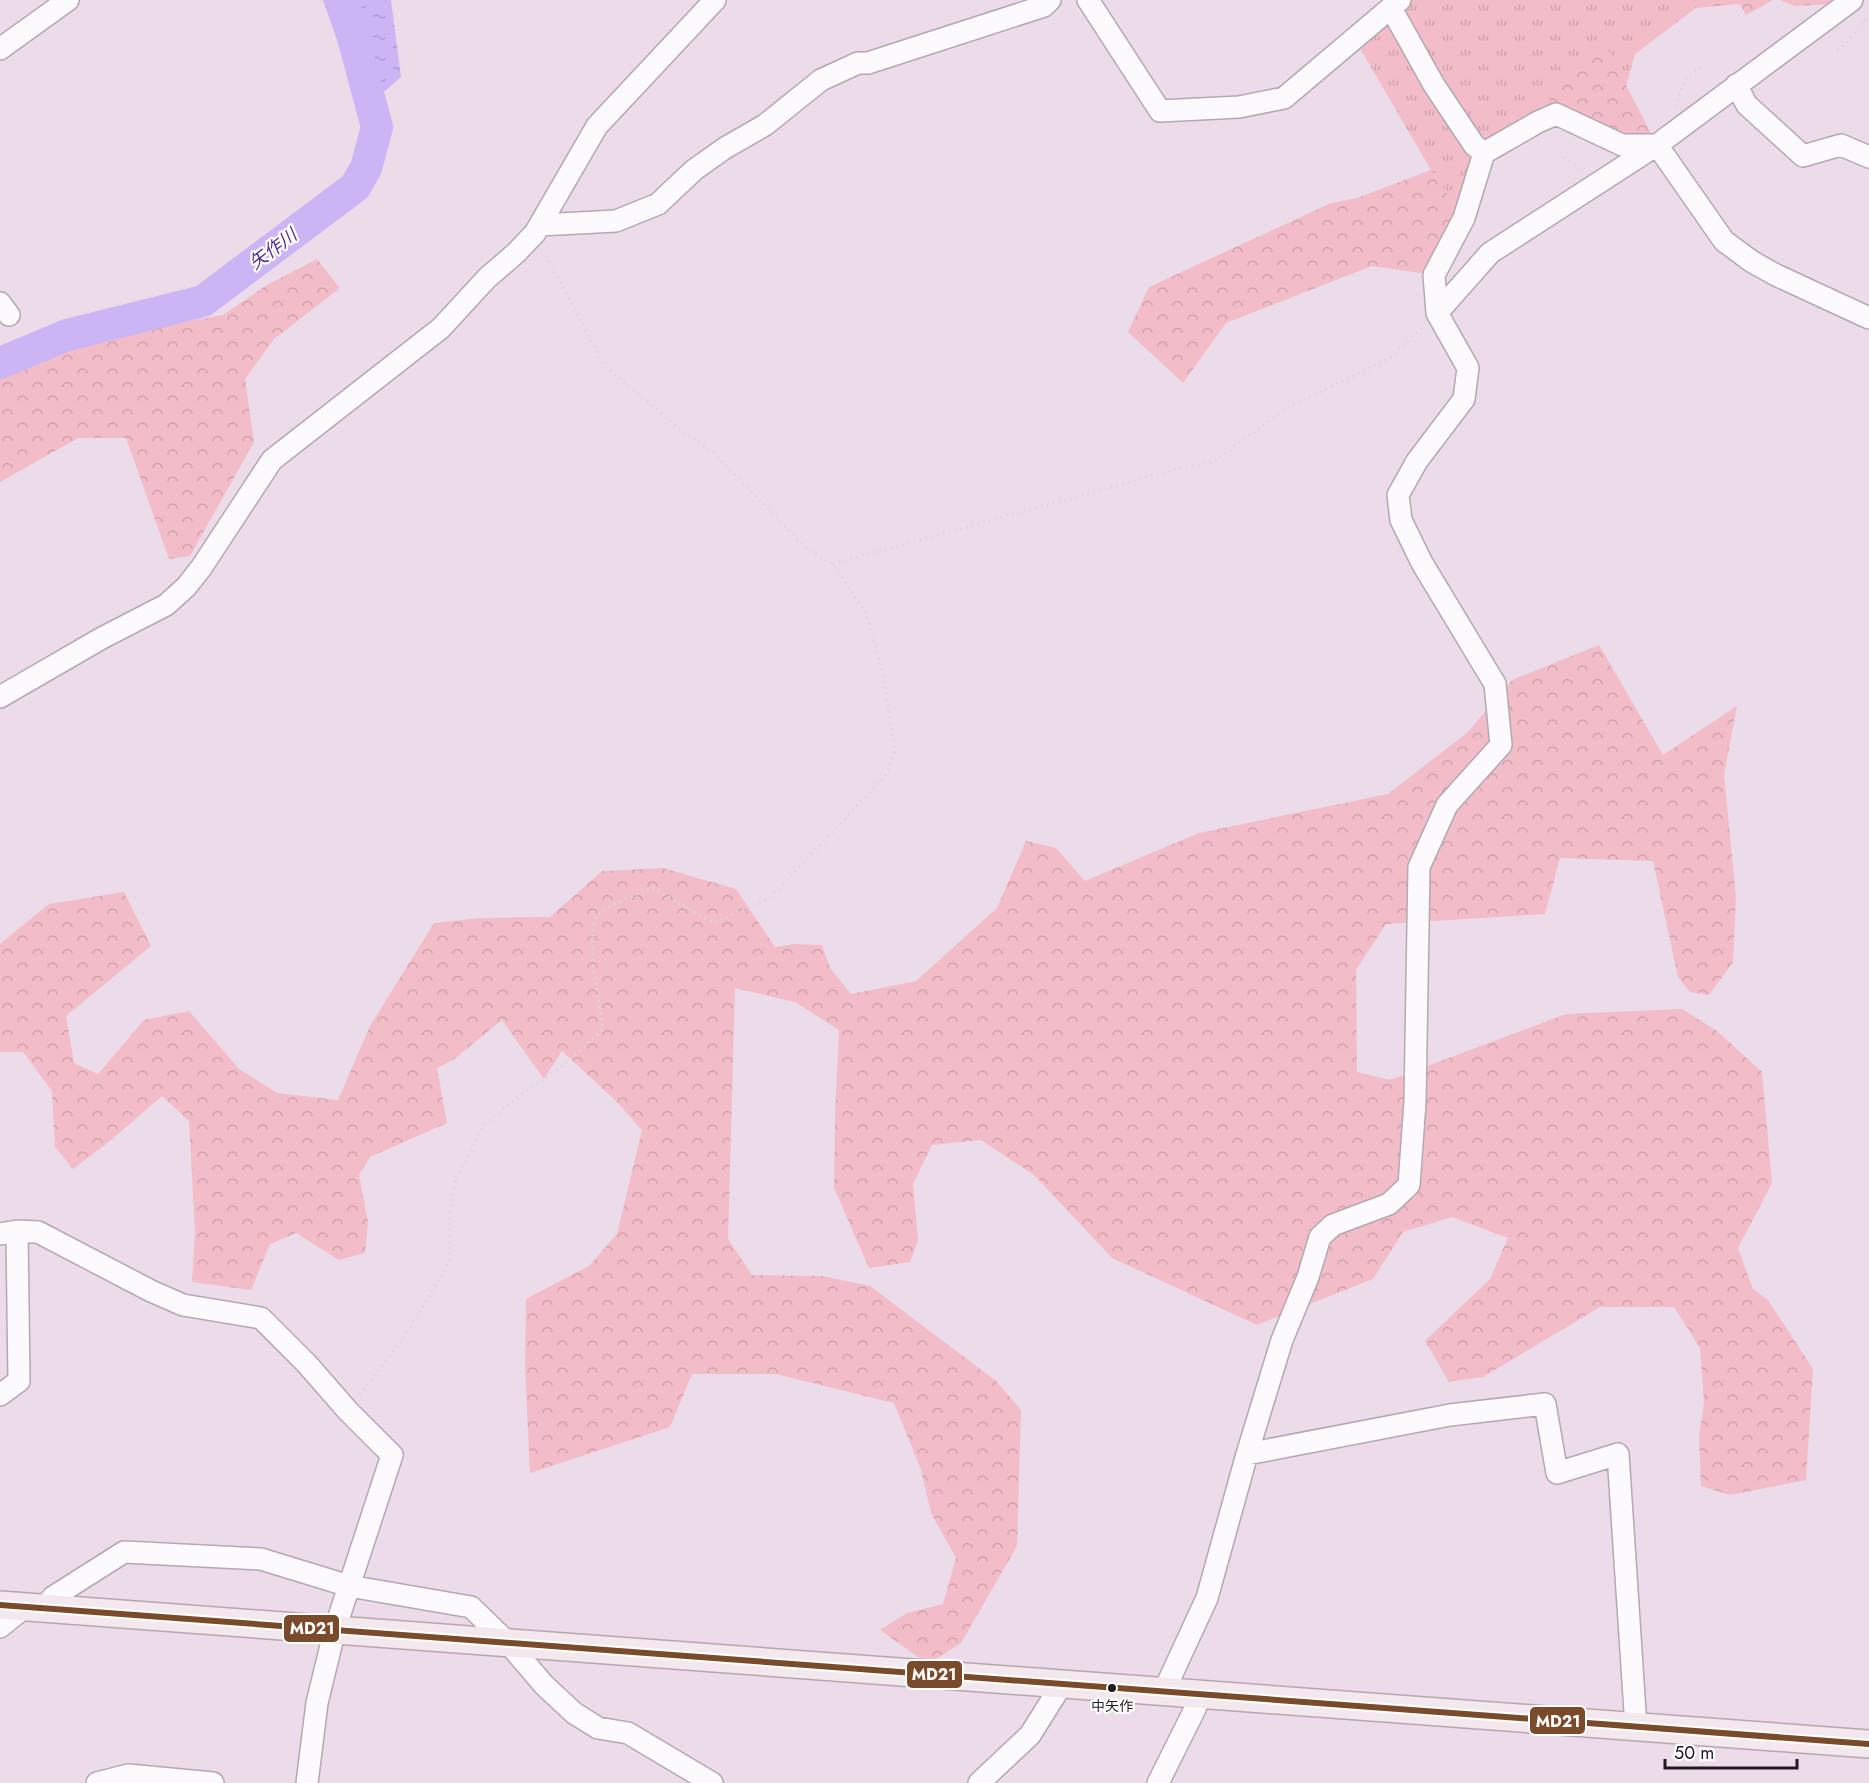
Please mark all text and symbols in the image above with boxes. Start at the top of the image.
water label: 矢作川 [244,221,304,276]
line badge: MD21 [283,1614,340,1643]
text: MD21 [290,1617,334,1640]
line badge: MD21 [906,1660,963,1689]
text: MD21 [912,1663,956,1686]
marker: 中矢作 [1106,1682,1118,1694]
place label: 中矢作 [1091,1696,1133,1716]
line badge: MD21 [1529,1706,1586,1735]
text: MD21 [1536,1710,1580,1733]
scale bar [1665,1732,1797,1770]
text: 50 m [1674,1740,1714,1766]

